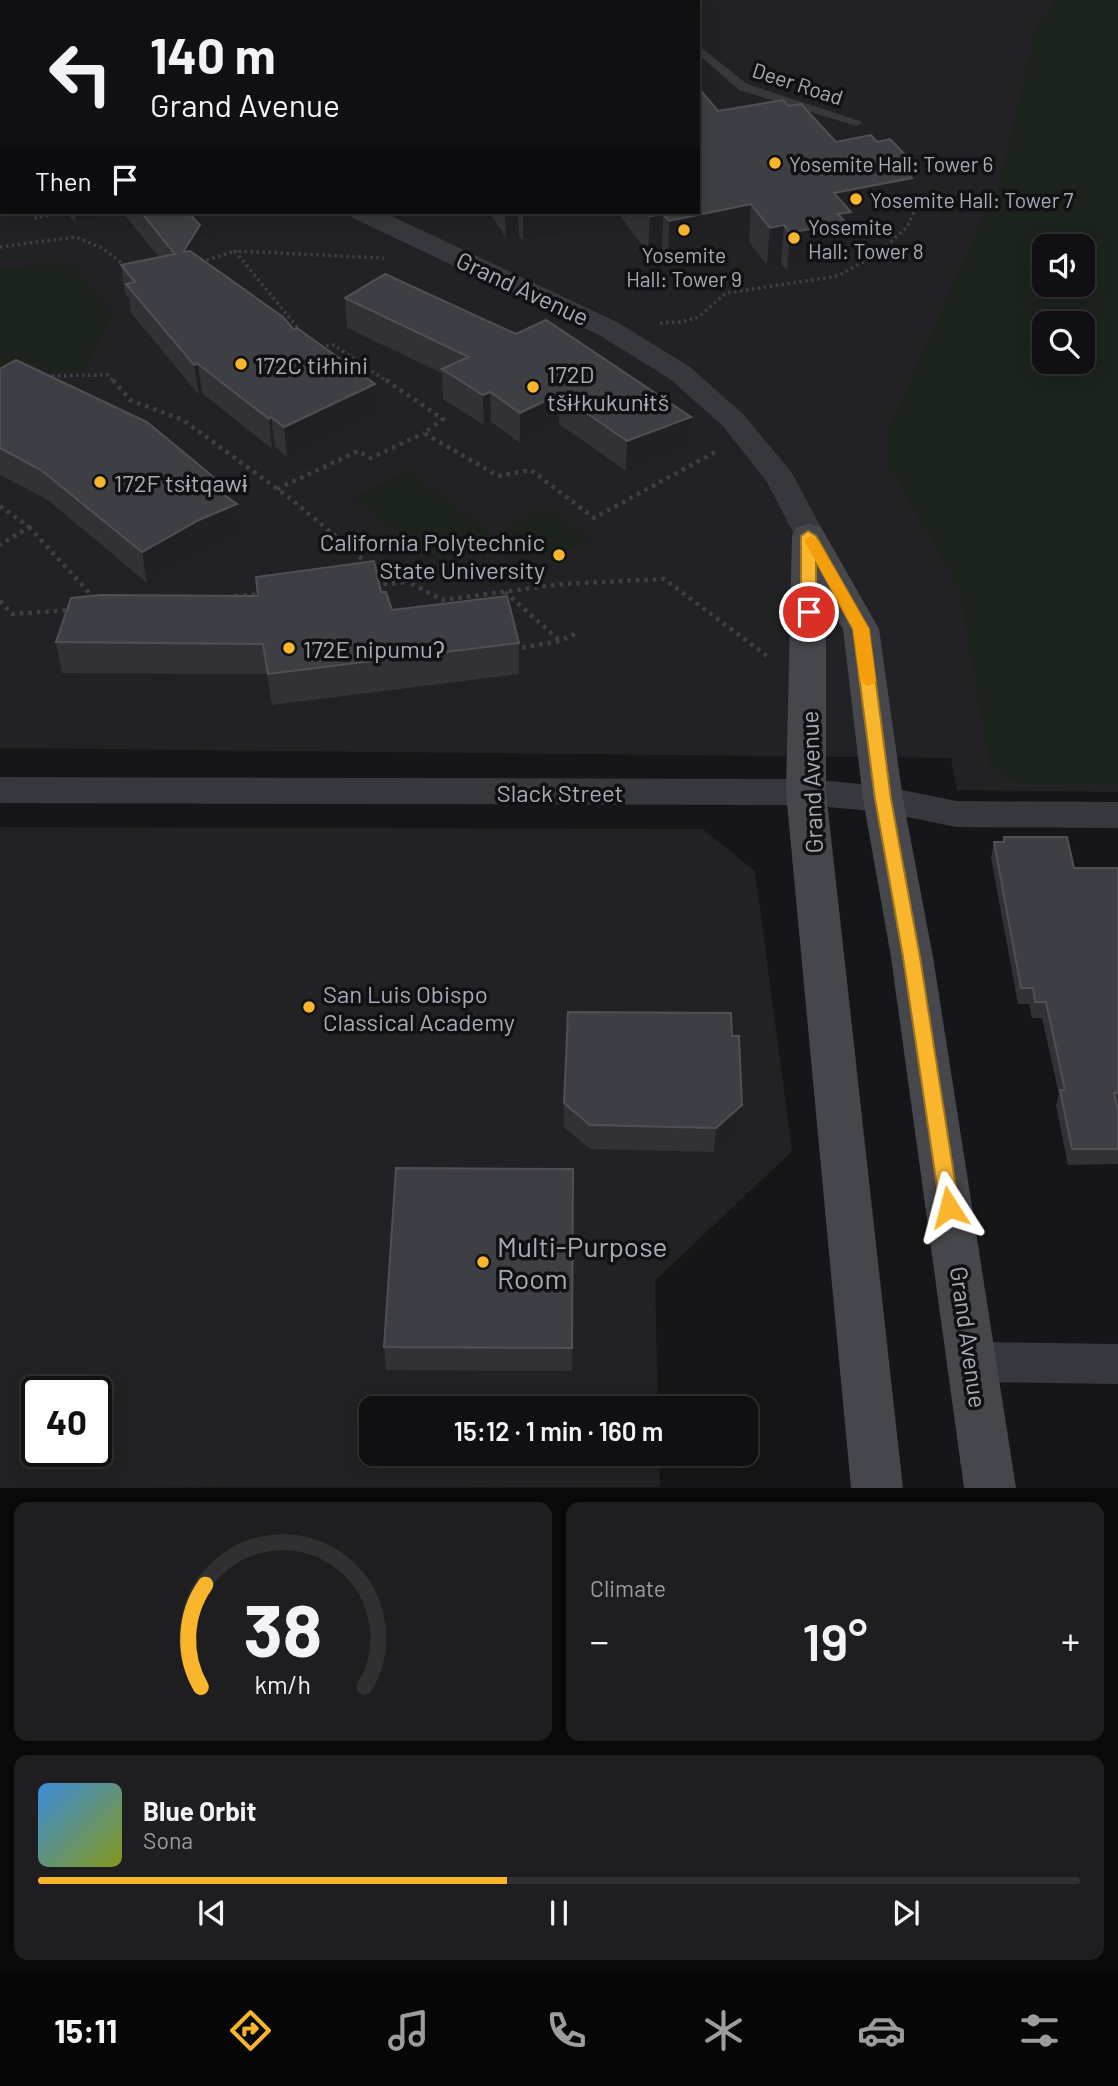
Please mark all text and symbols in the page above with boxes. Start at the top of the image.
text: 140 m [150,25,276,84]
icon: left [35,28,126,119]
street label: Deer Road [750,57,846,109]
text: Grand Avenue [150,85,340,123]
place label: Yosemite Hall: Tower 6 [789,151,993,176]
marker: Yosemite Hall: Tower 6 [767,155,783,171]
icon: arrive [106,161,144,199]
text: Then [35,165,92,196]
place label: Yosemite Hall: Tower 7 [870,187,1074,212]
marker: Yosemite Hall: Tower 7 [848,191,864,207]
place label: Yosemite Hall: Tower 8 [808,214,924,263]
marker: Yosemite Hall: Tower 9 [676,222,692,238]
marker: Yosemite Hall: Tower 8 [786,230,802,246]
map controls [1032,234,1095,374]
button: sound [1032,234,1095,297]
place label: Yosemite Hall: Tower 9 [626,242,742,291]
street label: Grand Avenue [452,245,594,331]
button: search [1032,311,1095,374]
place label: 172C tiłhini [255,350,368,379]
marker: 172C tiłhini [233,356,249,372]
place label: 172D tšɨłkukunɨtš [547,359,669,416]
marker: 172D tšɨłkukunɨtš [525,379,541,395]
place label: 172F tsɨtqawɨ [114,468,248,497]
marker: 172F tsɨtqawɨ [92,474,108,490]
place label: California Polytechnic State University [320,527,545,584]
marker: California Polytechnic State University [551,547,567,563]
pin [779,582,839,642]
icon: arrive [790,593,828,631]
place label: 172E nipumuʔ [303,634,445,663]
marker: 172E nipumuʔ [281,640,297,656]
street label: Grand Avenue [794,710,828,854]
street label: Slack Street [497,778,623,807]
place label: San Luis Obispo Classical Academy [323,979,515,1036]
marker: San Luis Obispo Classical Academy [301,999,317,1015]
position arrow [912,1170,986,1244]
place label: Multi-Purpose Room [497,1229,668,1295]
marker: Multi-Purpose Room [475,1254,491,1270]
street label: Grand Avenue [945,1264,993,1410]
speed limit sign: 40 [21,1376,112,1467]
text: 15:12 · 1 min · 160 m [454,1415,663,1446]
text: Climate [590,1574,666,1602]
text: 38 [244,1585,322,1673]
text: 19° [802,1609,868,1671]
text: − [590,1617,609,1663]
text: + [1061,1617,1080,1663]
text: km/h [255,1669,311,1699]
text: Blue Orbit [143,1795,256,1826]
text: Sona [143,1826,193,1854]
icon: previous [193,1894,231,1932]
icon: pause [540,1894,578,1932]
icon: next [887,1894,925,1932]
icon: directions [226,2006,275,2055]
icon: music [384,2006,433,2055]
icon: phone [542,2006,591,2055]
icon: climate [699,2006,748,2055]
icon: car [857,2006,906,2055]
icon: filters [1015,2006,1064,2055]
text: 15:11 [54,2011,117,2049]

